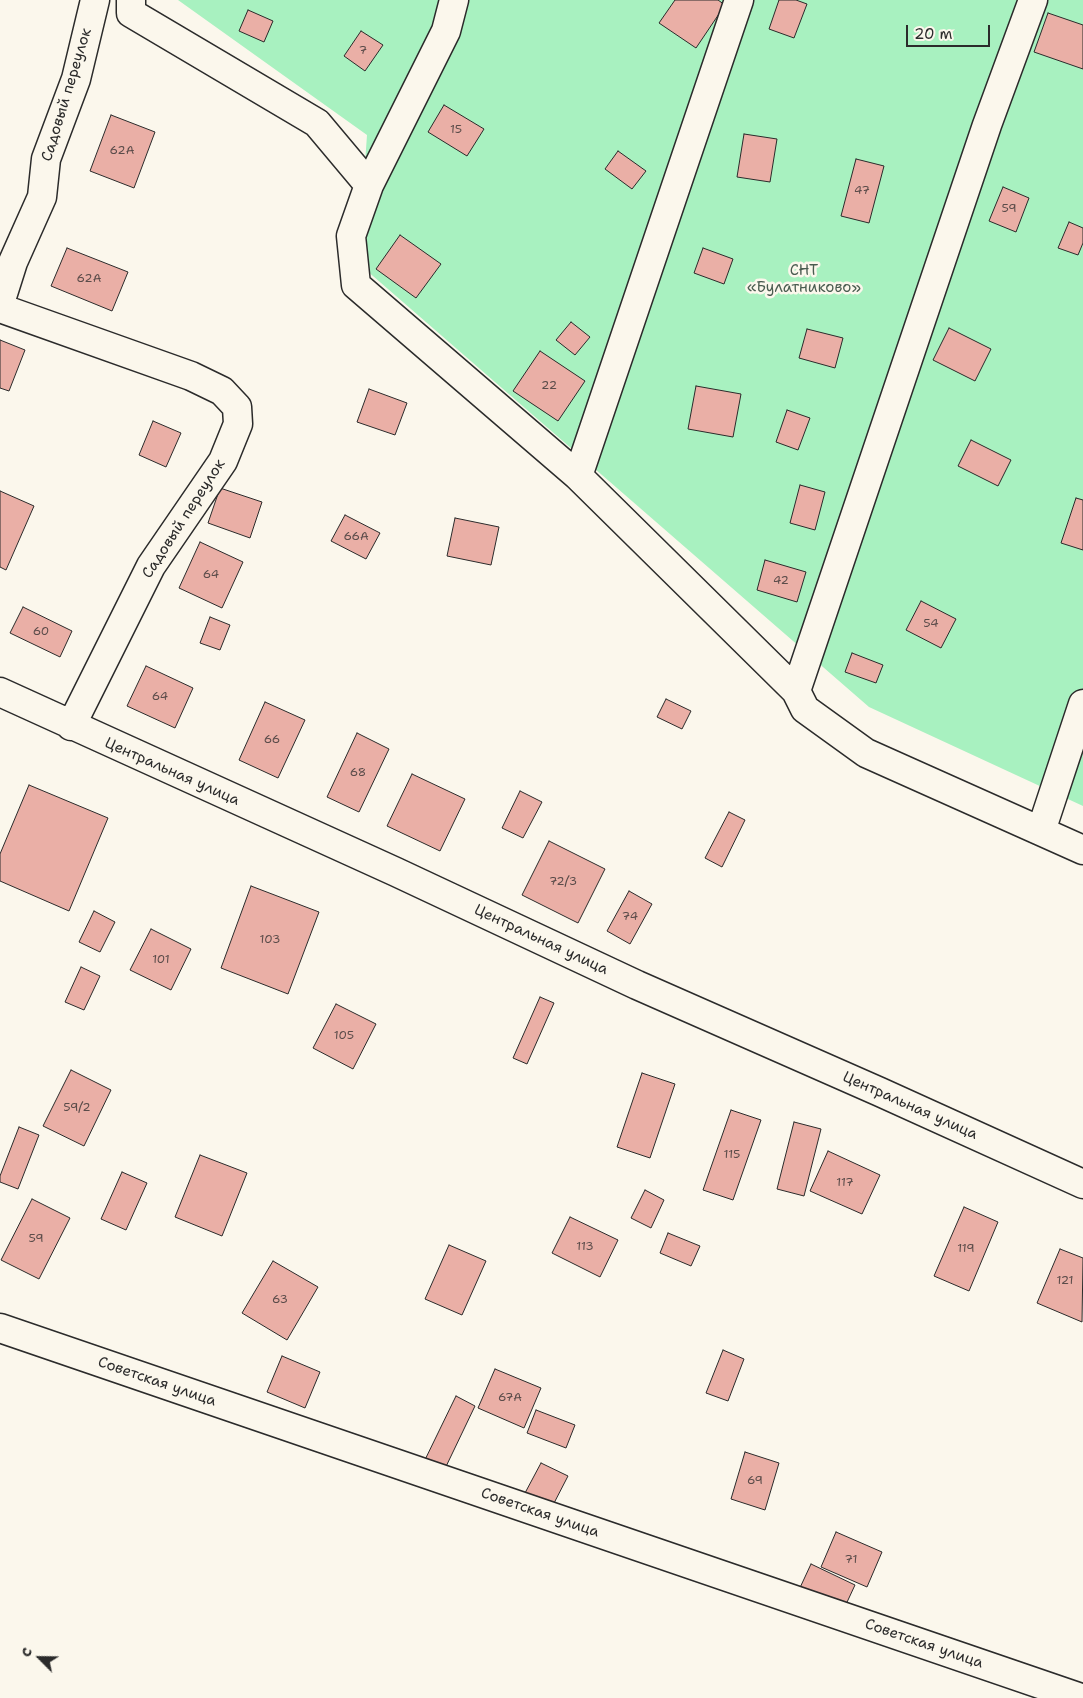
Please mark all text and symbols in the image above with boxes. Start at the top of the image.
scale bar [908,15,992,47]
text: 20 m [914,24,953,44]
street label: Садовый переулок [38,26,96,164]
house number: 7 [359,44,367,58]
house number: 15 [450,123,462,137]
house number: 62А [110,144,134,158]
house number: 47 [854,184,870,198]
house number: 59 [1001,202,1017,216]
park label: СНТ «Булатниково» [747,262,861,297]
house number: 62А [77,272,101,286]
house number: 22 [541,379,557,393]
street label: Садовый переулок [139,456,229,582]
house number: 66А [343,530,369,544]
house number: 64 [203,568,219,582]
house number: 42 [773,574,789,588]
house number: 54 [923,617,939,631]
house number: 60 [33,625,49,639]
house number: 64 [152,690,168,704]
house number: 66 [264,733,280,747]
street label: Центральная улица [102,734,242,810]
house number: 68 [350,766,366,780]
house number: 72/3 [549,875,577,889]
street label: Центральная улица [471,901,611,979]
house number: 74 [622,910,638,924]
house number: 103 [260,933,280,947]
house number: 101 [152,953,170,967]
house number: 105 [334,1029,354,1043]
street label: Центральная улица [840,1068,980,1144]
house number: 59/2 [63,1101,91,1115]
house number: 115 [724,1148,740,1162]
house number: 117 [836,1176,854,1190]
house number: 59 [28,1232,44,1246]
house number: 113 [576,1240,594,1254]
house number: 119 [957,1242,975,1256]
house number: 121 [1056,1274,1074,1288]
house number: 63 [272,1293,288,1307]
street label: Советская улица [95,1353,219,1411]
house number: 67А [498,1391,522,1405]
house number: 69 [747,1474,763,1488]
street label: Советская улица [478,1484,602,1542]
house number: 71 [845,1553,857,1567]
street label: Советская улица [862,1615,986,1673]
north arrow [15,1633,65,1683]
text: С [16,1645,36,1660]

